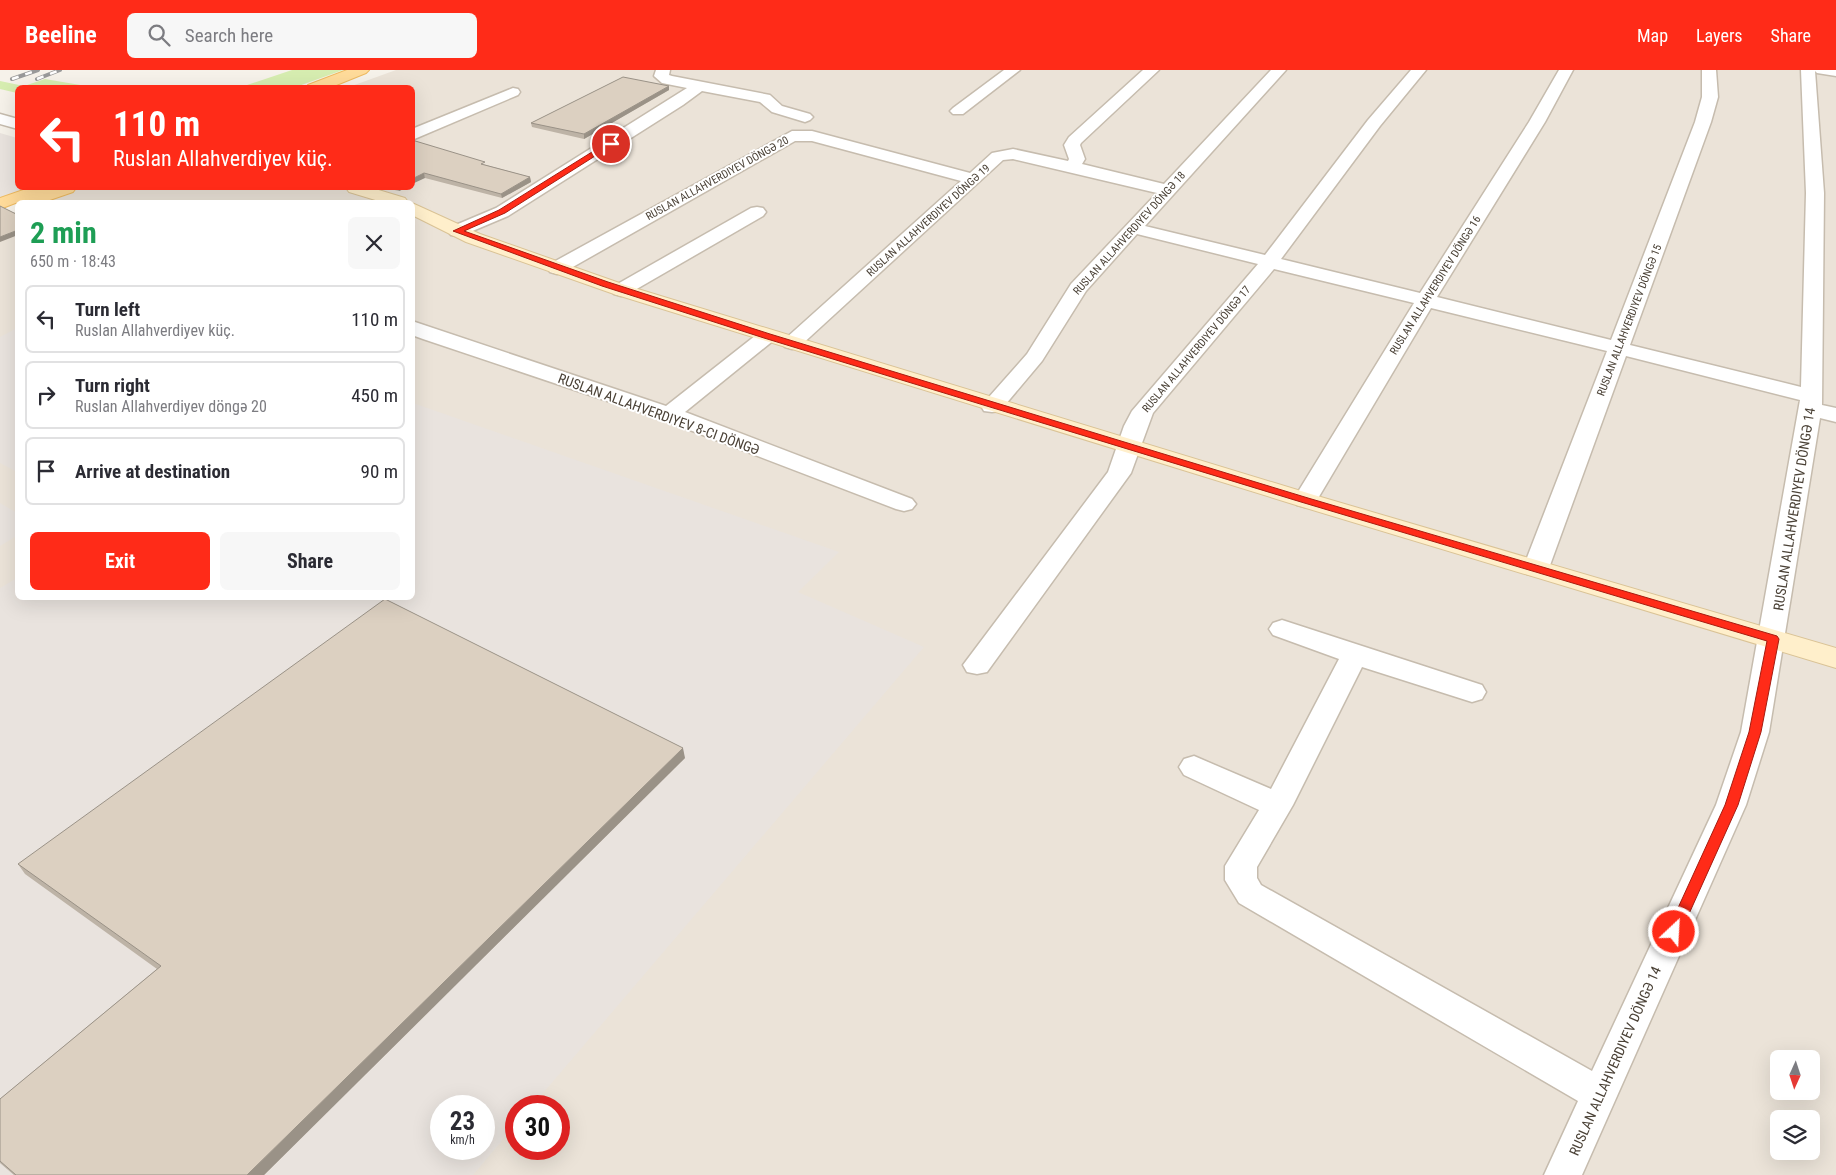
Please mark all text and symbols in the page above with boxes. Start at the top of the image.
search box [127,13,477,58]
text: Beeline [25,21,97,49]
icon: search [145,21,173,49]
text: Search here [185,24,273,47]
text: Map [1637,25,1668,46]
text: Layers [1696,25,1743,46]
text: Share [1771,25,1811,46]
text: 110 m [113,104,200,145]
icon: left [30,105,95,170]
pin [590,123,632,165]
icon: arrive [597,130,625,158]
street label: RUSLAN ALLAHVERDIYEV DÖNGƏ 20 [644,134,791,223]
text: Ruslan Allahverdiyev küç. [113,146,333,171]
street label: RUSLAN ALLAHVERDIYEV DÖNGƏ 19 [864,162,993,279]
street label: RUSLAN ALLAHVERDIYEV DÖNGƏ 18 [1071,169,1188,298]
street label: RUSLAN ALLAHVERDIYEV DÖNGƏ 16 [1387,213,1484,357]
text: 2 min [30,215,97,250]
button: close [348,217,400,269]
street label: RUSLAN ALLAHVERDIYEV DÖNGƏ 15 [1595,243,1664,398]
text: 650 m · 18:43 [30,252,116,271]
street label: RUSLAN ALLAHVERDIYEV DÖNGƏ 17 [1140,283,1253,415]
text: Turn left [75,298,140,321]
icon: left [32,305,60,333]
text: 110 m [351,308,398,331]
text: Ruslan Allahverdiyev küç. [75,321,235,340]
street label: RUSLAN ALLAHVERDIYEV 8-CI DÖNGƏ [556,370,762,458]
text: Turn right [75,374,150,397]
icon: right [32,381,60,409]
text: 450 m [351,384,398,407]
text: Ruslan Allahverdiyev döngə 20 [75,397,267,416]
street label: RUSLAN ALLAHVERDIYEV DÖNGƏ 14 [1770,406,1818,612]
icon: arrive [32,457,60,485]
text: Arrive at destination [75,460,230,483]
text: 90 m [361,460,398,483]
button: Exit [30,532,210,590]
button: Share [220,532,400,590]
position arrow [1647,905,1699,957]
street label: RUSLAN ALLAHVERDIYEV DÖNGƏ 14 [1566,964,1664,1158]
north arrow [1770,1050,1820,1100]
map controls [1770,1050,1820,1160]
speed limit sign: 30 [505,1095,570,1160]
text: 23 [450,1107,475,1136]
button: layers [1770,1110,1820,1160]
text: km/h [450,1133,475,1147]

